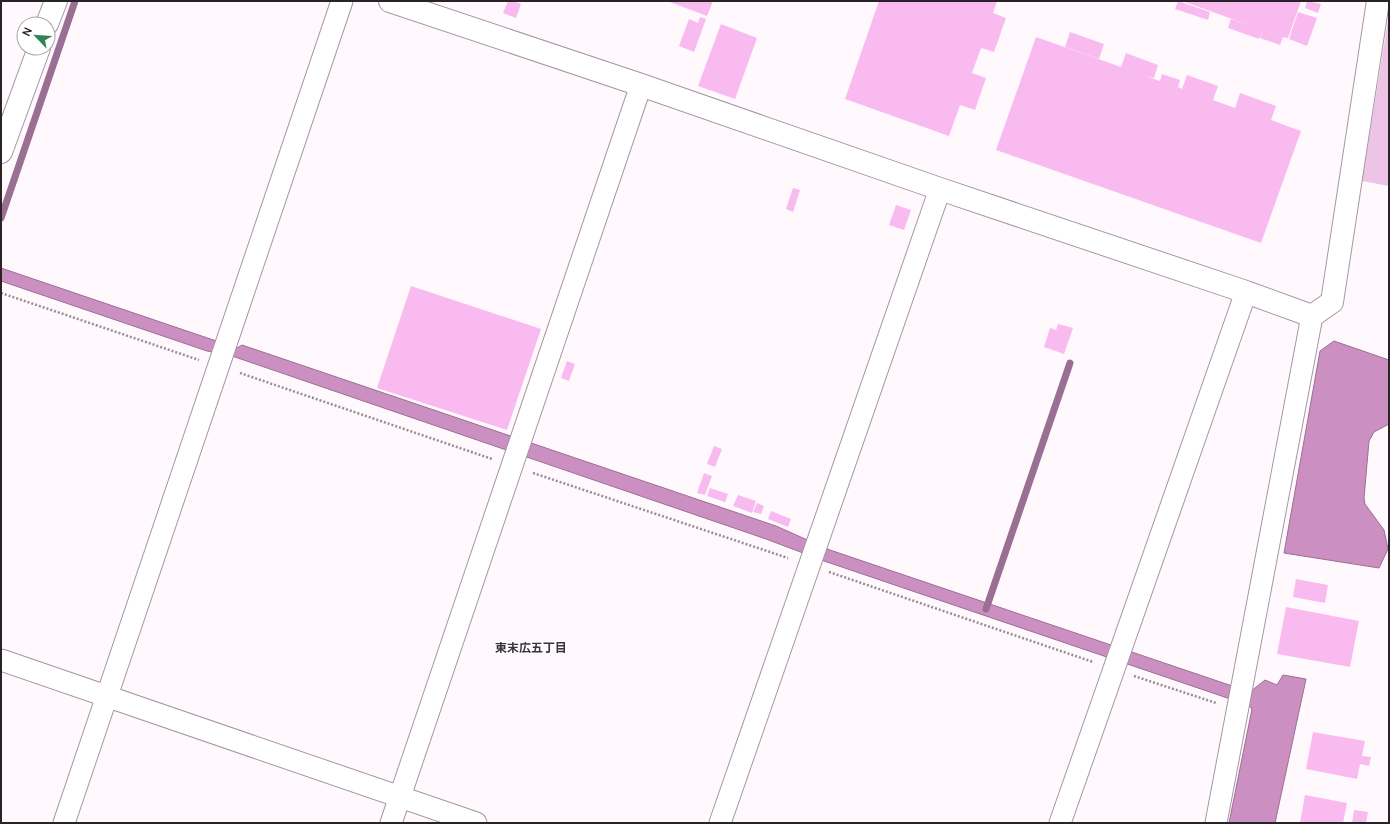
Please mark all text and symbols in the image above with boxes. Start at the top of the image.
north arrow [16,16,56,56]
text: N [18,25,35,38]
district label: 東末広五丁目 [495,639,567,656]

